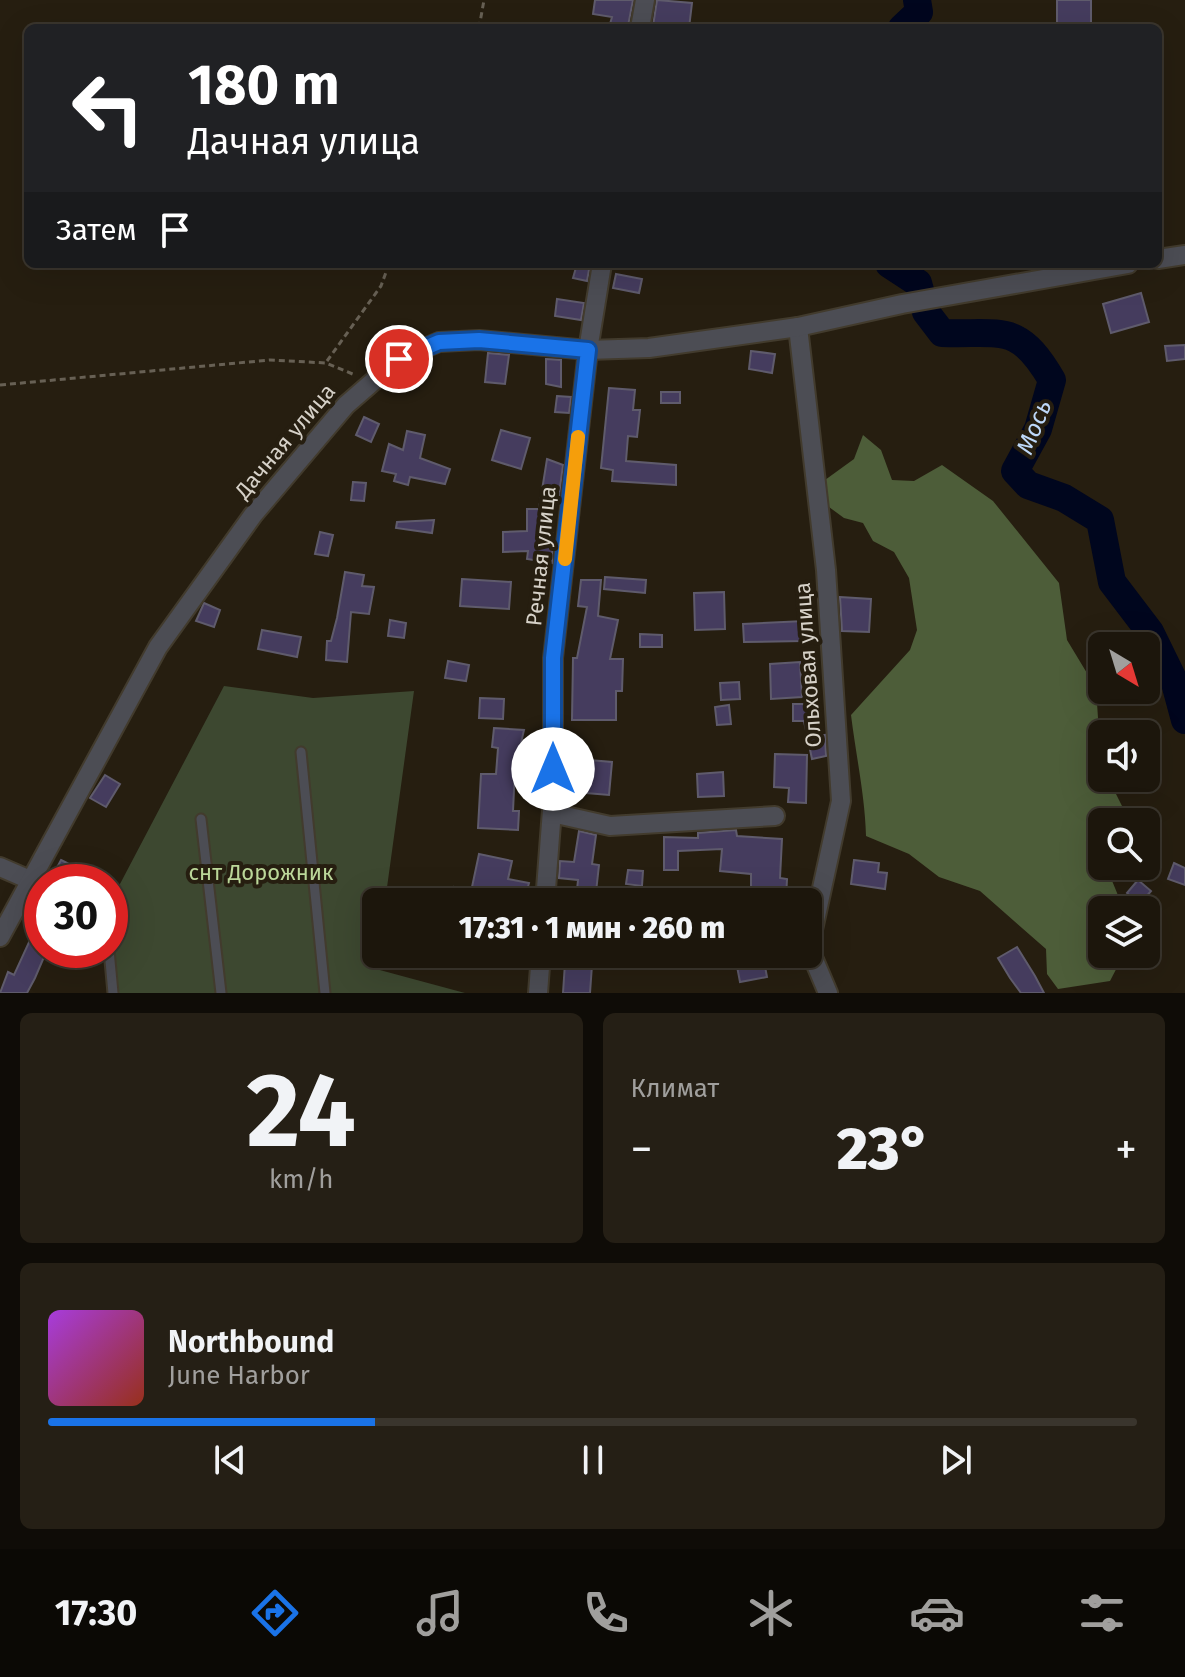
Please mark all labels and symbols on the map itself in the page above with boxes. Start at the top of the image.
pin [365,325,433,393]
street label: Дачная улица [228,378,341,505]
water label: Мось [1011,396,1057,458]
street label: Речная улица [520,485,562,627]
street label: Ольховая улица [789,581,827,749]
north arrow [1088,632,1160,704]
position arrow [511,727,595,811]
park label: снт Дорожник [189,859,334,886]
speed limit sign: 30 [24,864,128,968]

